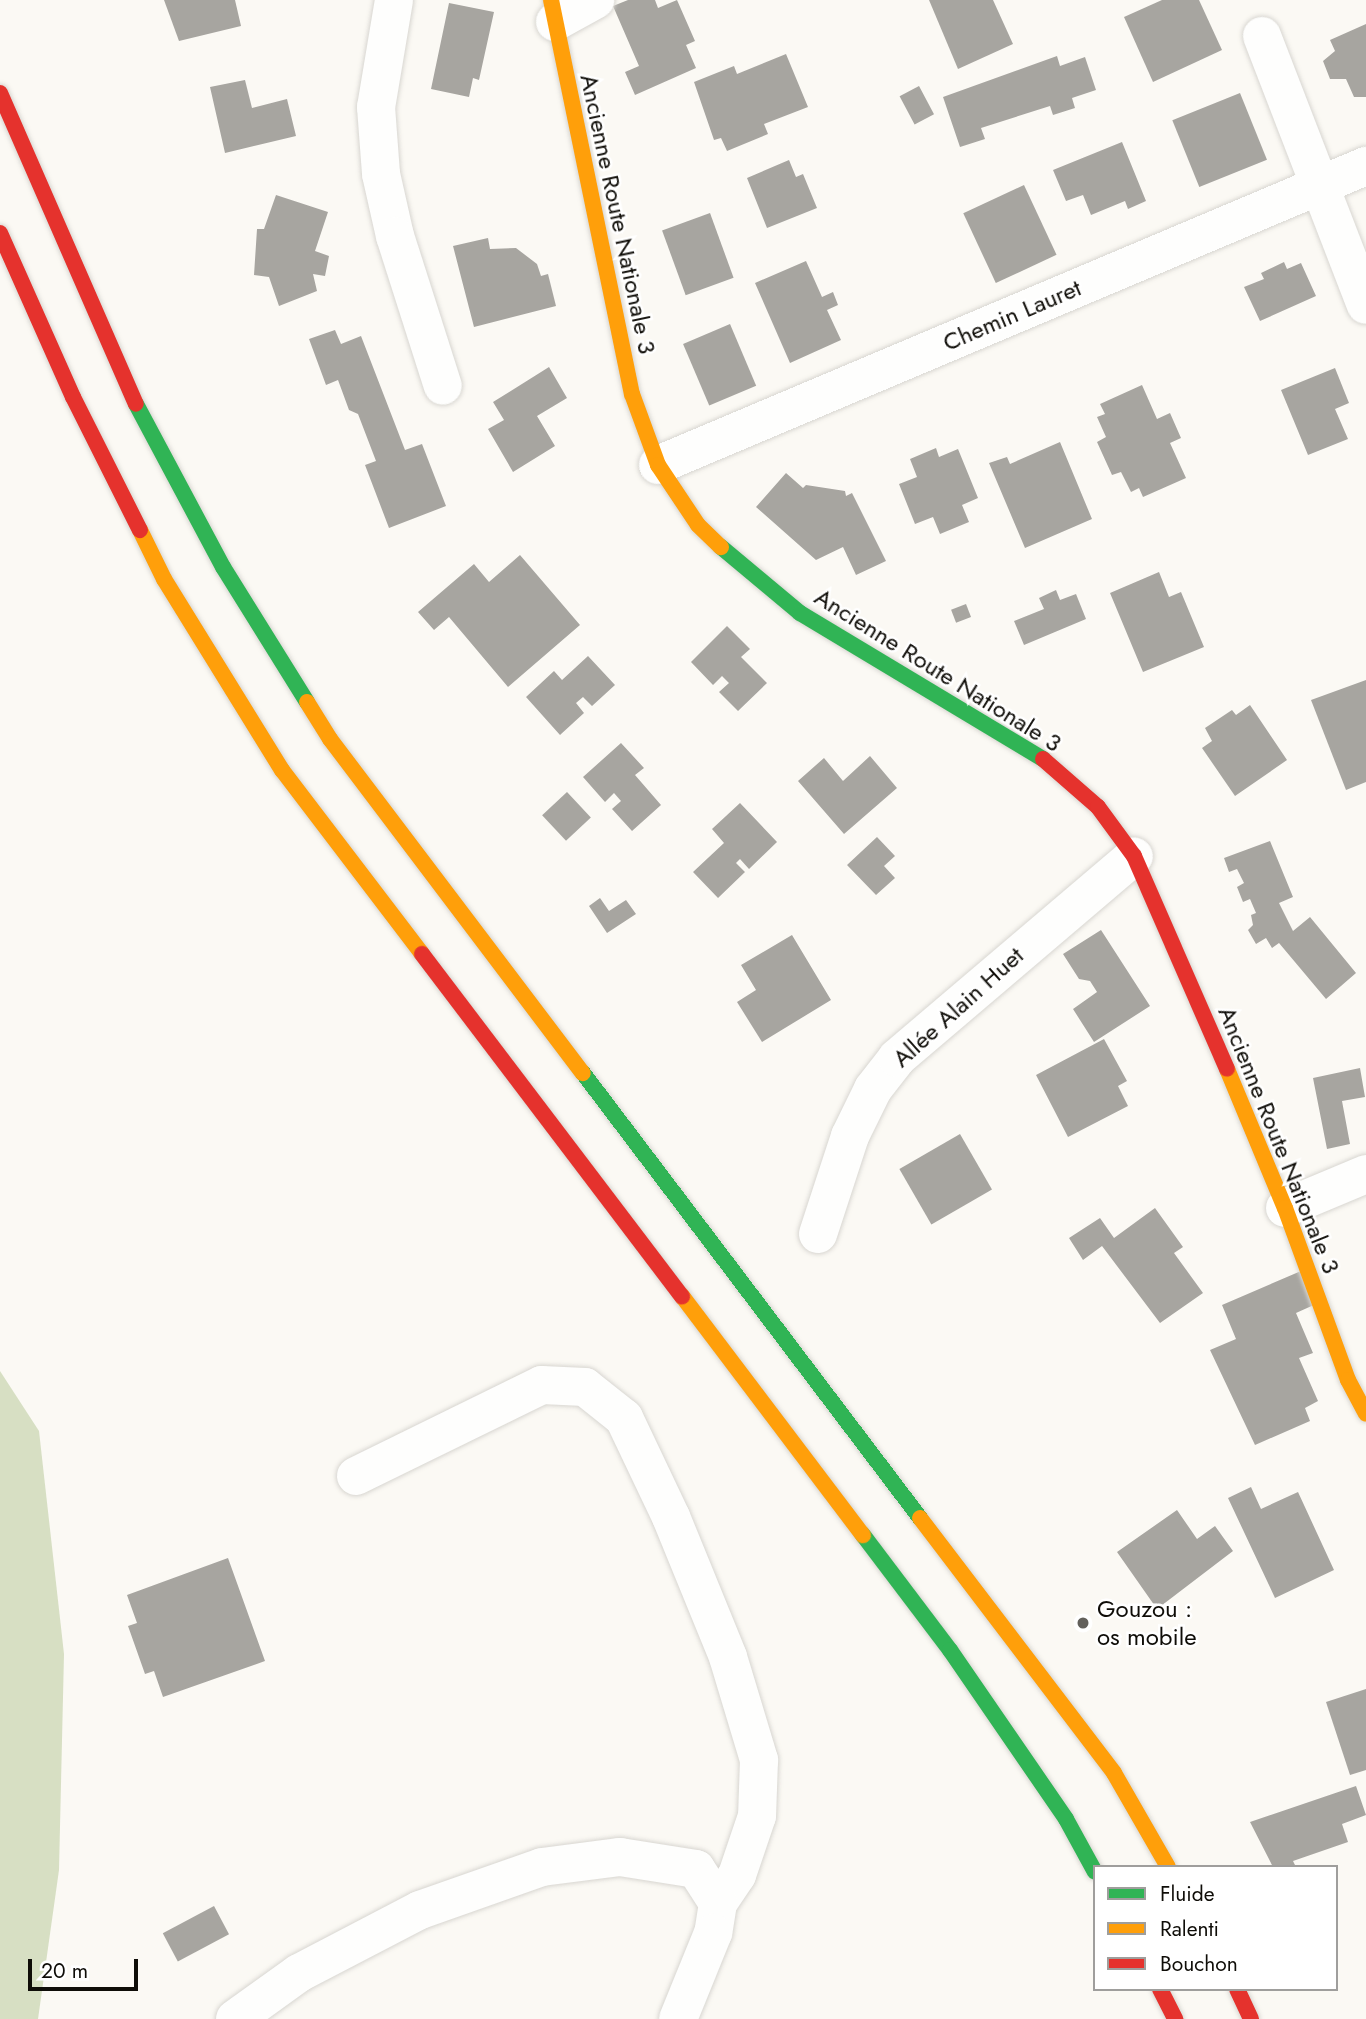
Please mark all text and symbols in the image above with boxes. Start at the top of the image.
street label: Ancienne Route Nationale 3 [574,71,662,357]
street label: Chemin Lauret [939,273,1085,357]
street label: Ancienne Route Nationale 3 [809,582,1067,758]
street label: Allée Alain Huet [887,941,1029,1073]
street label: Ancienne Route Nationale 3 [1212,1002,1346,1278]
place label: Gouzou : os mobile [1097,1595,1197,1651]
marker: Gouzou : os mobile [1075,1615,1091,1631]
legend [1093,1865,1338,1991]
text: Fluide [1160,1879,1215,1909]
text: Ralenti [1160,1914,1219,1944]
scale bar [32,1946,142,1990]
text: Bouchon [1160,1949,1238,1979]
text: 20 m [41,1956,88,1986]

